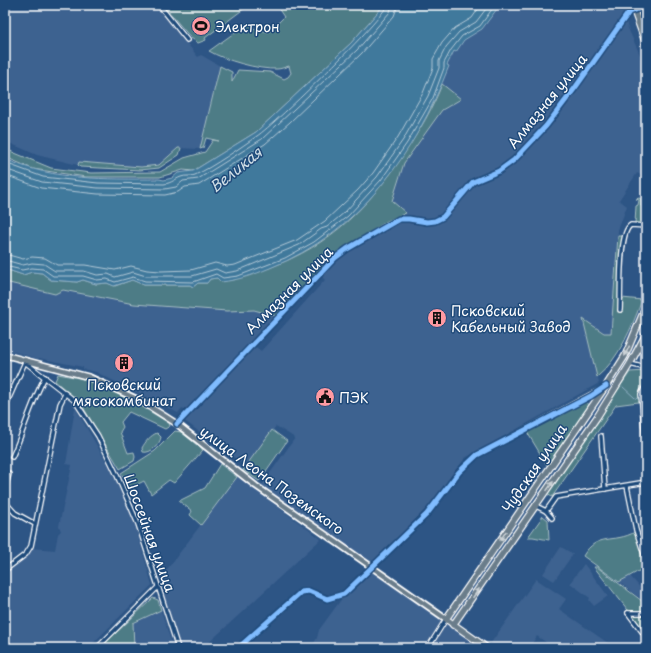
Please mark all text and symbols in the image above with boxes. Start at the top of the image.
sports icon: Электрон [190,15,212,37]
place label: Электрон [215,16,280,37]
street label: Алмазная улица [502,49,592,153]
water label: Великая [204,140,267,197]
street label: Алмазная улица [240,241,338,339]
place label: Псковский Кабельный Завод [451,300,571,337]
building icon: Псковский Кабельный Завод [426,307,448,329]
one-way arrow [624,345,630,356]
building icon: Псковский мясокомбинат [113,352,135,374]
place label: Псковский мясокомбинат [73,374,176,411]
public building icon: ПЭК [314,386,336,408]
place label: ПЭК [339,387,369,408]
street label: Чудская улица [497,419,572,517]
street label: улица Леона Поземского [196,420,348,540]
street label: Шоссейная улица [119,471,181,595]
one-way arrow [546,480,554,491]
one-way arrow [499,530,506,542]
one-way arrow [472,587,480,598]

